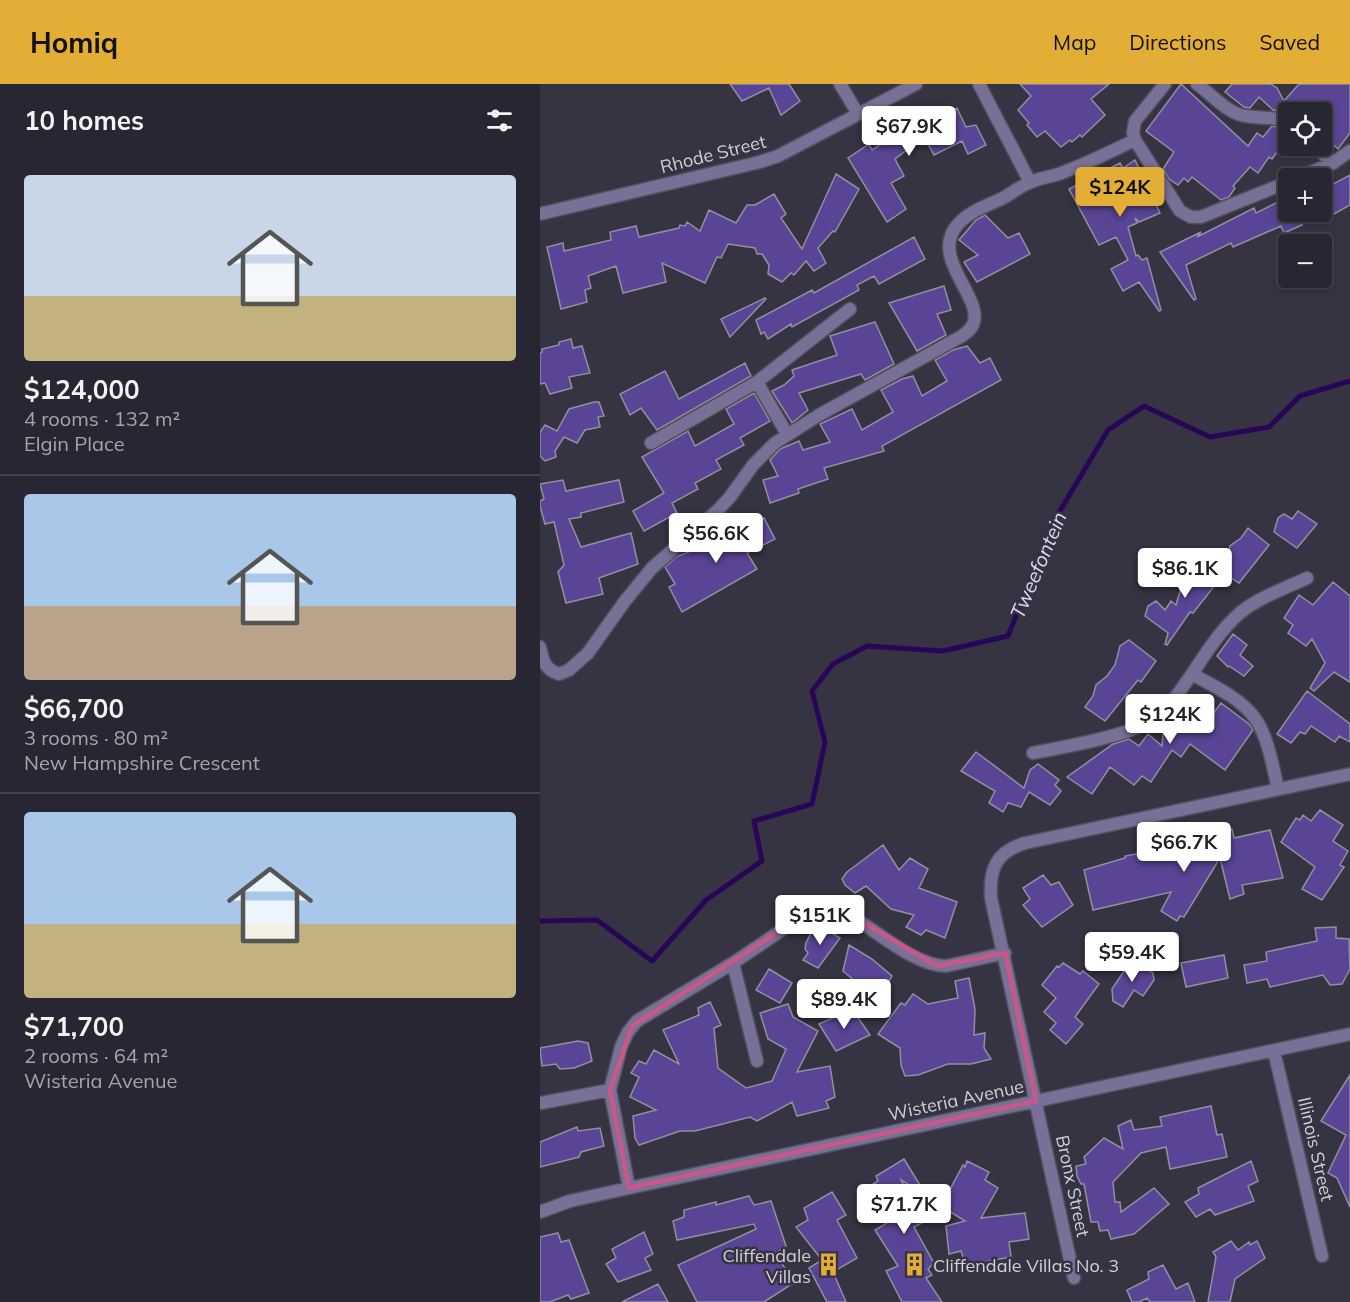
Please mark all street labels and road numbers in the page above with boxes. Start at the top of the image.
street label: Rhode Street [658,130,768,178]
street label: Wisteria Avenue [886,1074,1026,1126]
street label: Illinois Street [1293,1095,1339,1203]
street label: Bronx Street [1051,1133,1095,1239]

